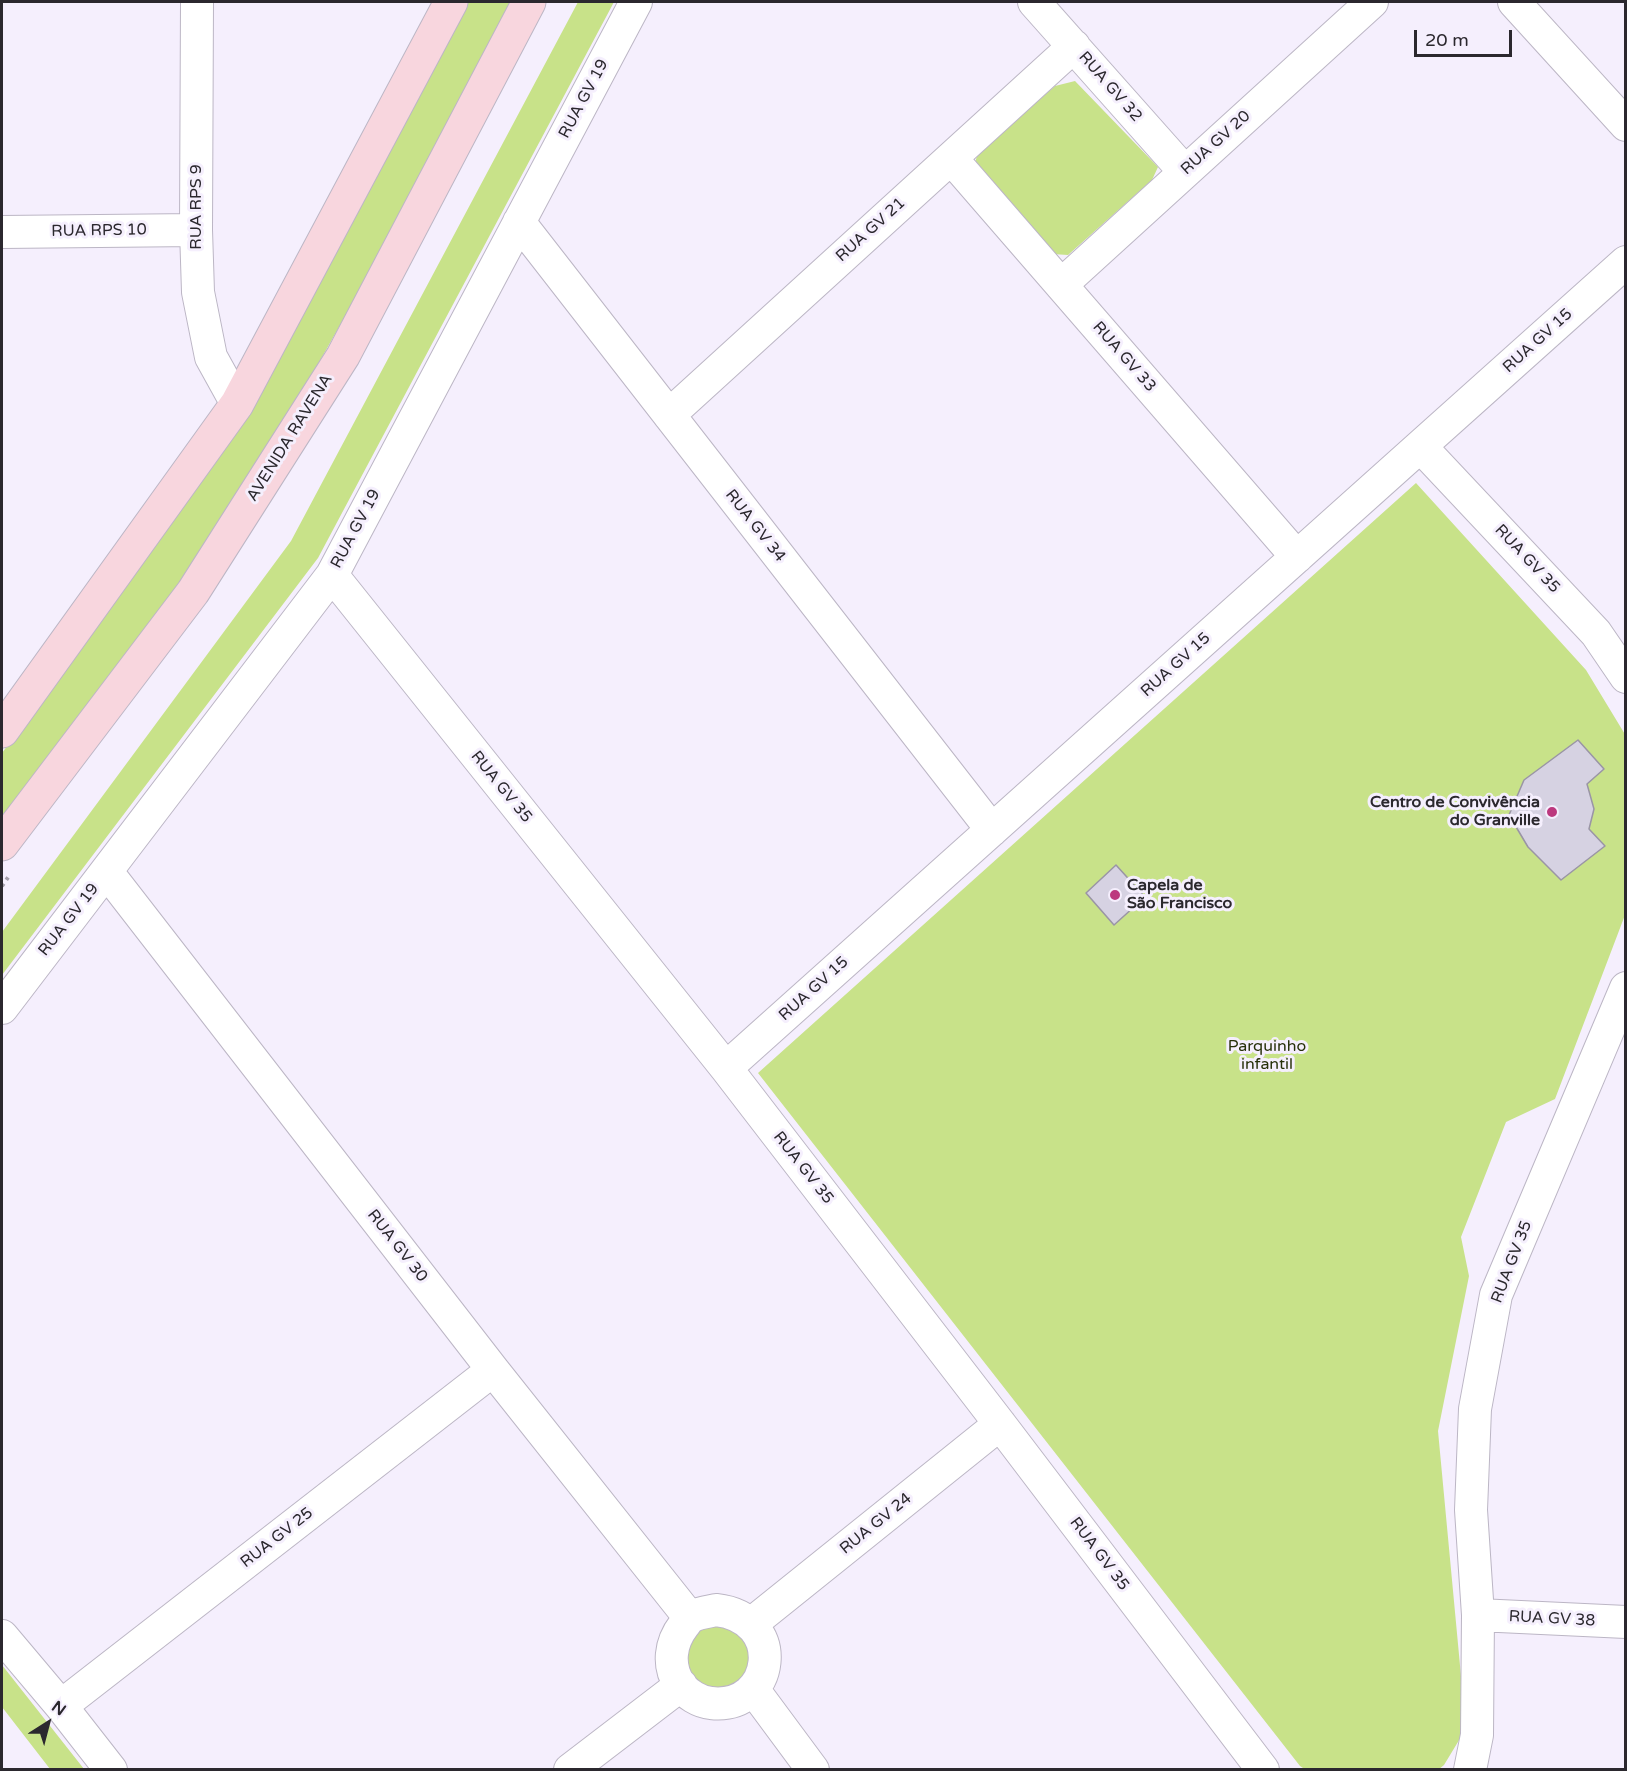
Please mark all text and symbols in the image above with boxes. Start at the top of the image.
scale bar [1417,18,1514,56]
text: 20 m [1425,29,1469,51]
street label: RUA GV 32 [1074,48,1146,126]
street label: RUA GV 19 [555,56,613,142]
street label: RUA GV 20 [1177,107,1255,179]
street label: RUA RPS 9 [187,164,207,250]
street label: RUA GV 21 [832,194,910,266]
street label: RUA RPS 10 [51,221,147,241]
street label: RUA GV 15 [1499,305,1577,377]
street label: RUA GV 33 [1088,318,1160,396]
street label: AVENIDA RAVENA [243,371,337,505]
street label: RUA GV 19 [327,486,385,572]
street label: RUA GV 34 [721,486,789,566]
street label: RUA GV 35 [1490,521,1564,597]
street label: RUA GV 15 [1137,629,1215,701]
street label: RUA GV 35 [466,747,536,827]
place label: Centro de Convivência do Granville [1370,793,1540,831]
marker: Centro de Convivência do Granville [1545,805,1559,819]
place label: Capela de São Francisco [1127,876,1232,914]
street label: RUA GV 19 [35,880,103,960]
marker: Capela de São Francisco [1108,888,1122,902]
street label: RUA GV 15 [775,953,853,1025]
park label: Parquinho infantil [1228,1037,1306,1075]
street label: RUA GV 35 [769,1128,837,1208]
street label: RUA GV 30 [363,1206,431,1286]
street label: RUA GV 35 [1487,1218,1537,1306]
street label: RUA GV 24 [836,1489,916,1559]
street label: RUA GV 25 [237,1504,317,1572]
street label: RUA GV 35 [1065,1514,1133,1594]
street label: RUA GV 38 [1508,1607,1596,1631]
north arrow [18,1693,78,1753]
text: N [47,1697,70,1720]

